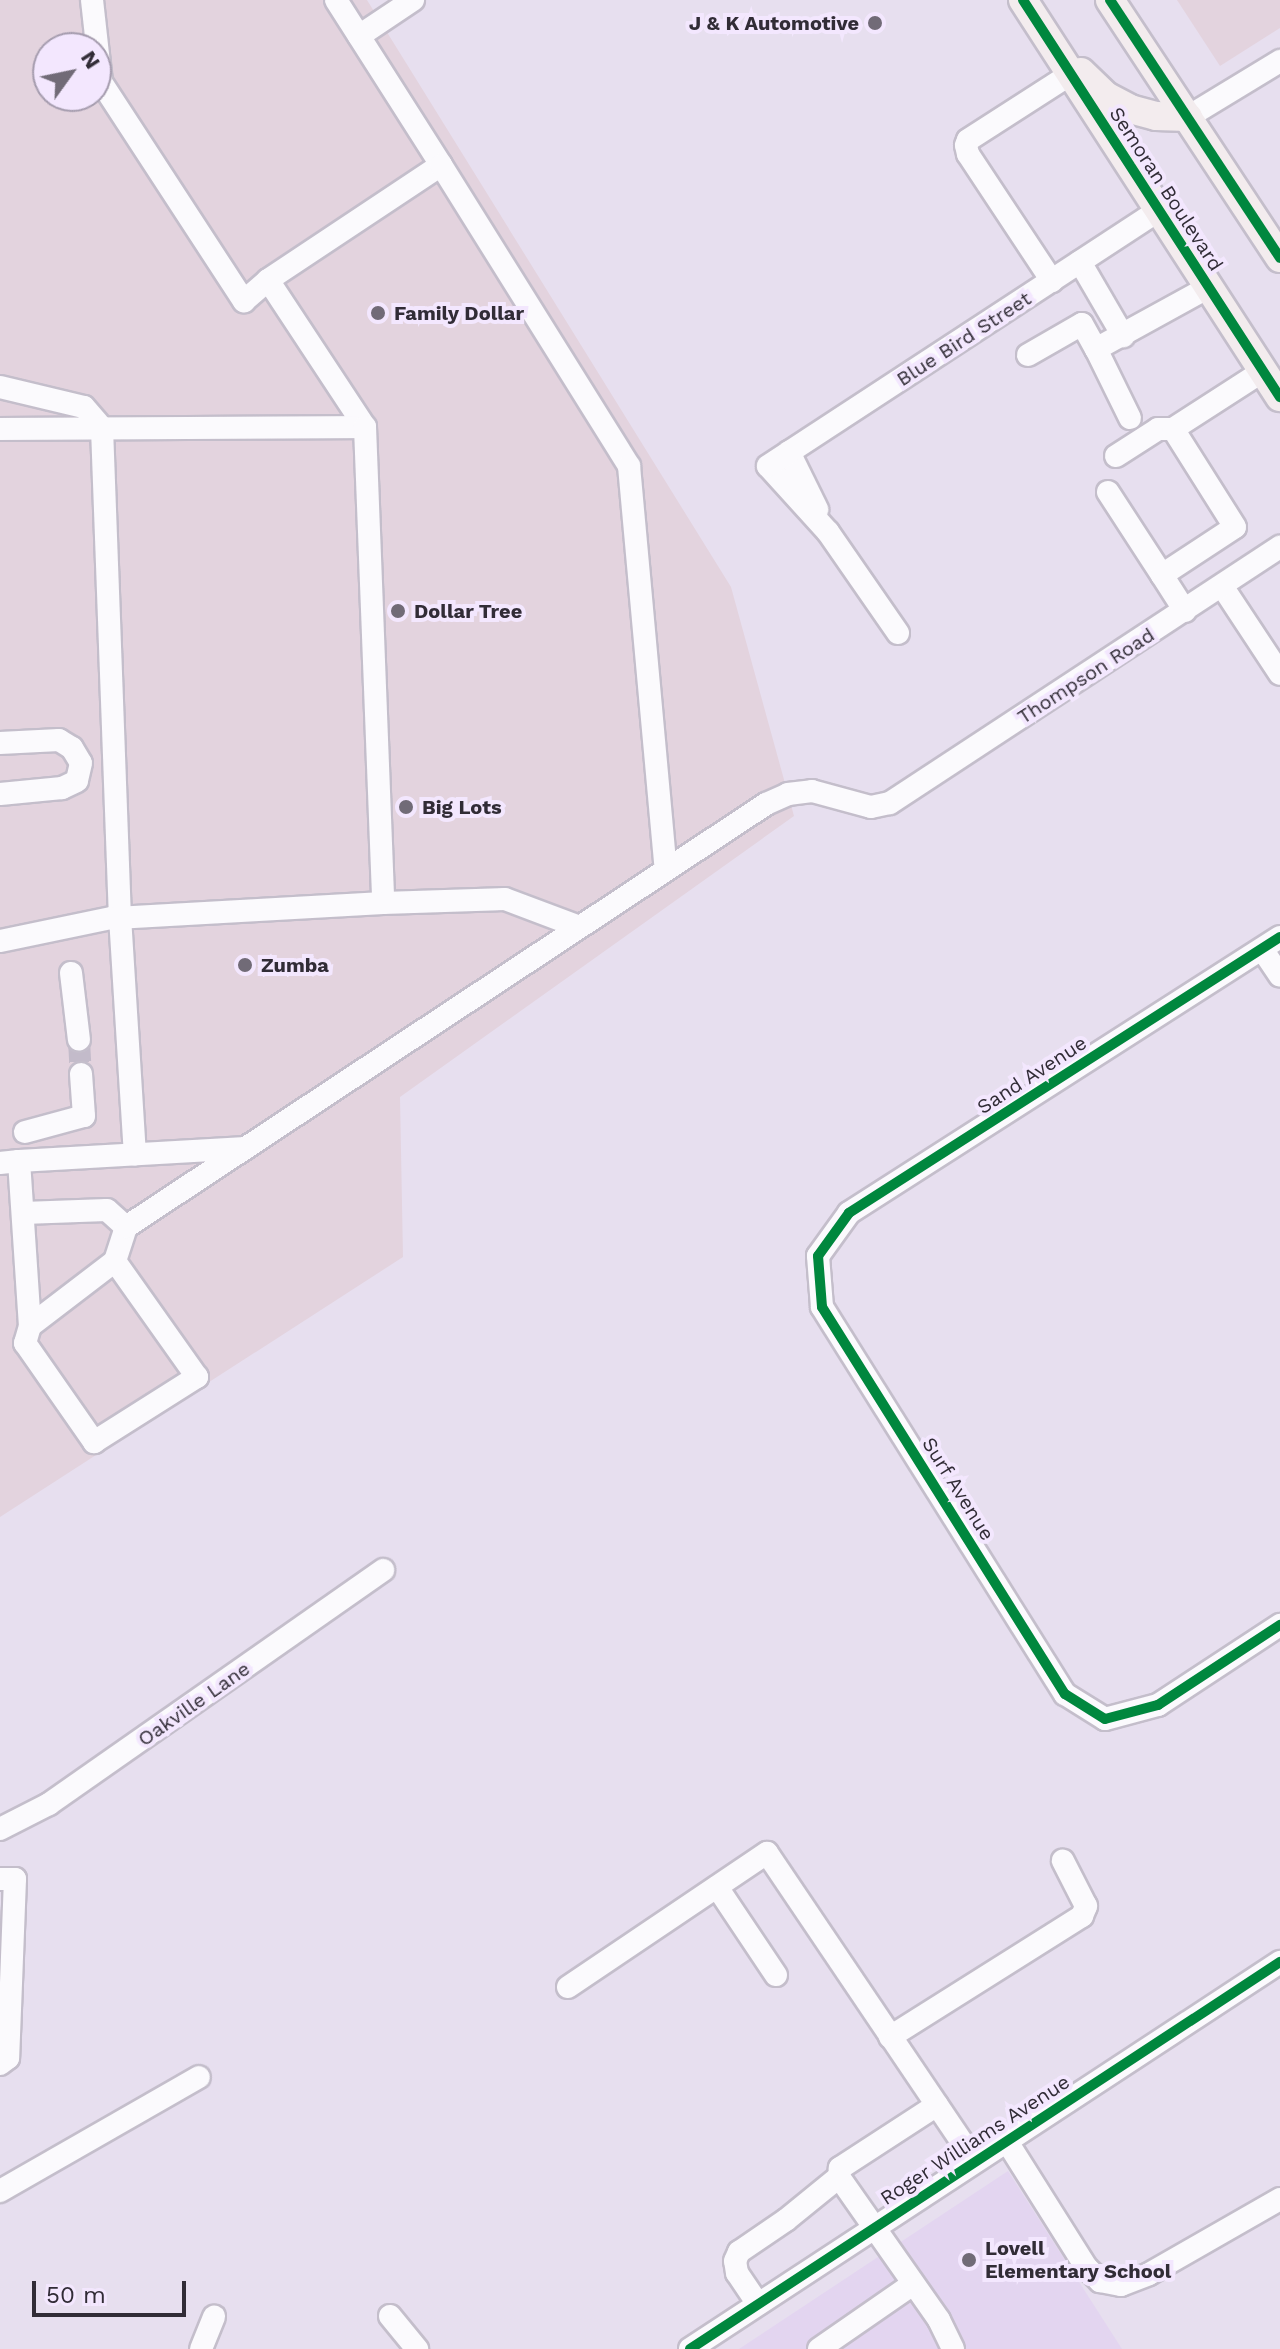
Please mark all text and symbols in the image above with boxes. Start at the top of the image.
place label: J & K Automotive [688,11,859,35]
marker: J & K Automotive [866,14,884,32]
north arrow [32,32,112,112]
text: N [76,46,106,73]
street label: Semoran Boulevard [1104,103,1228,275]
street label: Blue Bird Street [892,287,1036,391]
place label: Family Dollar [394,301,524,325]
marker: Family Dollar [369,304,387,322]
place label: Dollar Tree [414,599,523,623]
marker: Dollar Tree [389,602,407,620]
street label: Thompson Road [1013,623,1159,729]
place label: Big Lots [422,795,502,819]
marker: Big Lots [397,798,415,816]
place label: Zumba [261,953,329,977]
marker: Zumba [236,956,254,974]
street label: Sand Avenue [972,1031,1092,1119]
street label: Surf Avenue [916,1432,1000,1546]
street label: Oakville Lane [133,1657,255,1751]
street label: Roger Williams Avenue [875,2069,1075,2211]
place label: Lovell Elementary School [985,2236,1172,2283]
marker: Lovell Elementary School [960,2251,978,2269]
scale bar [36,2265,190,2315]
text: 50 m [46,2281,106,2309]

